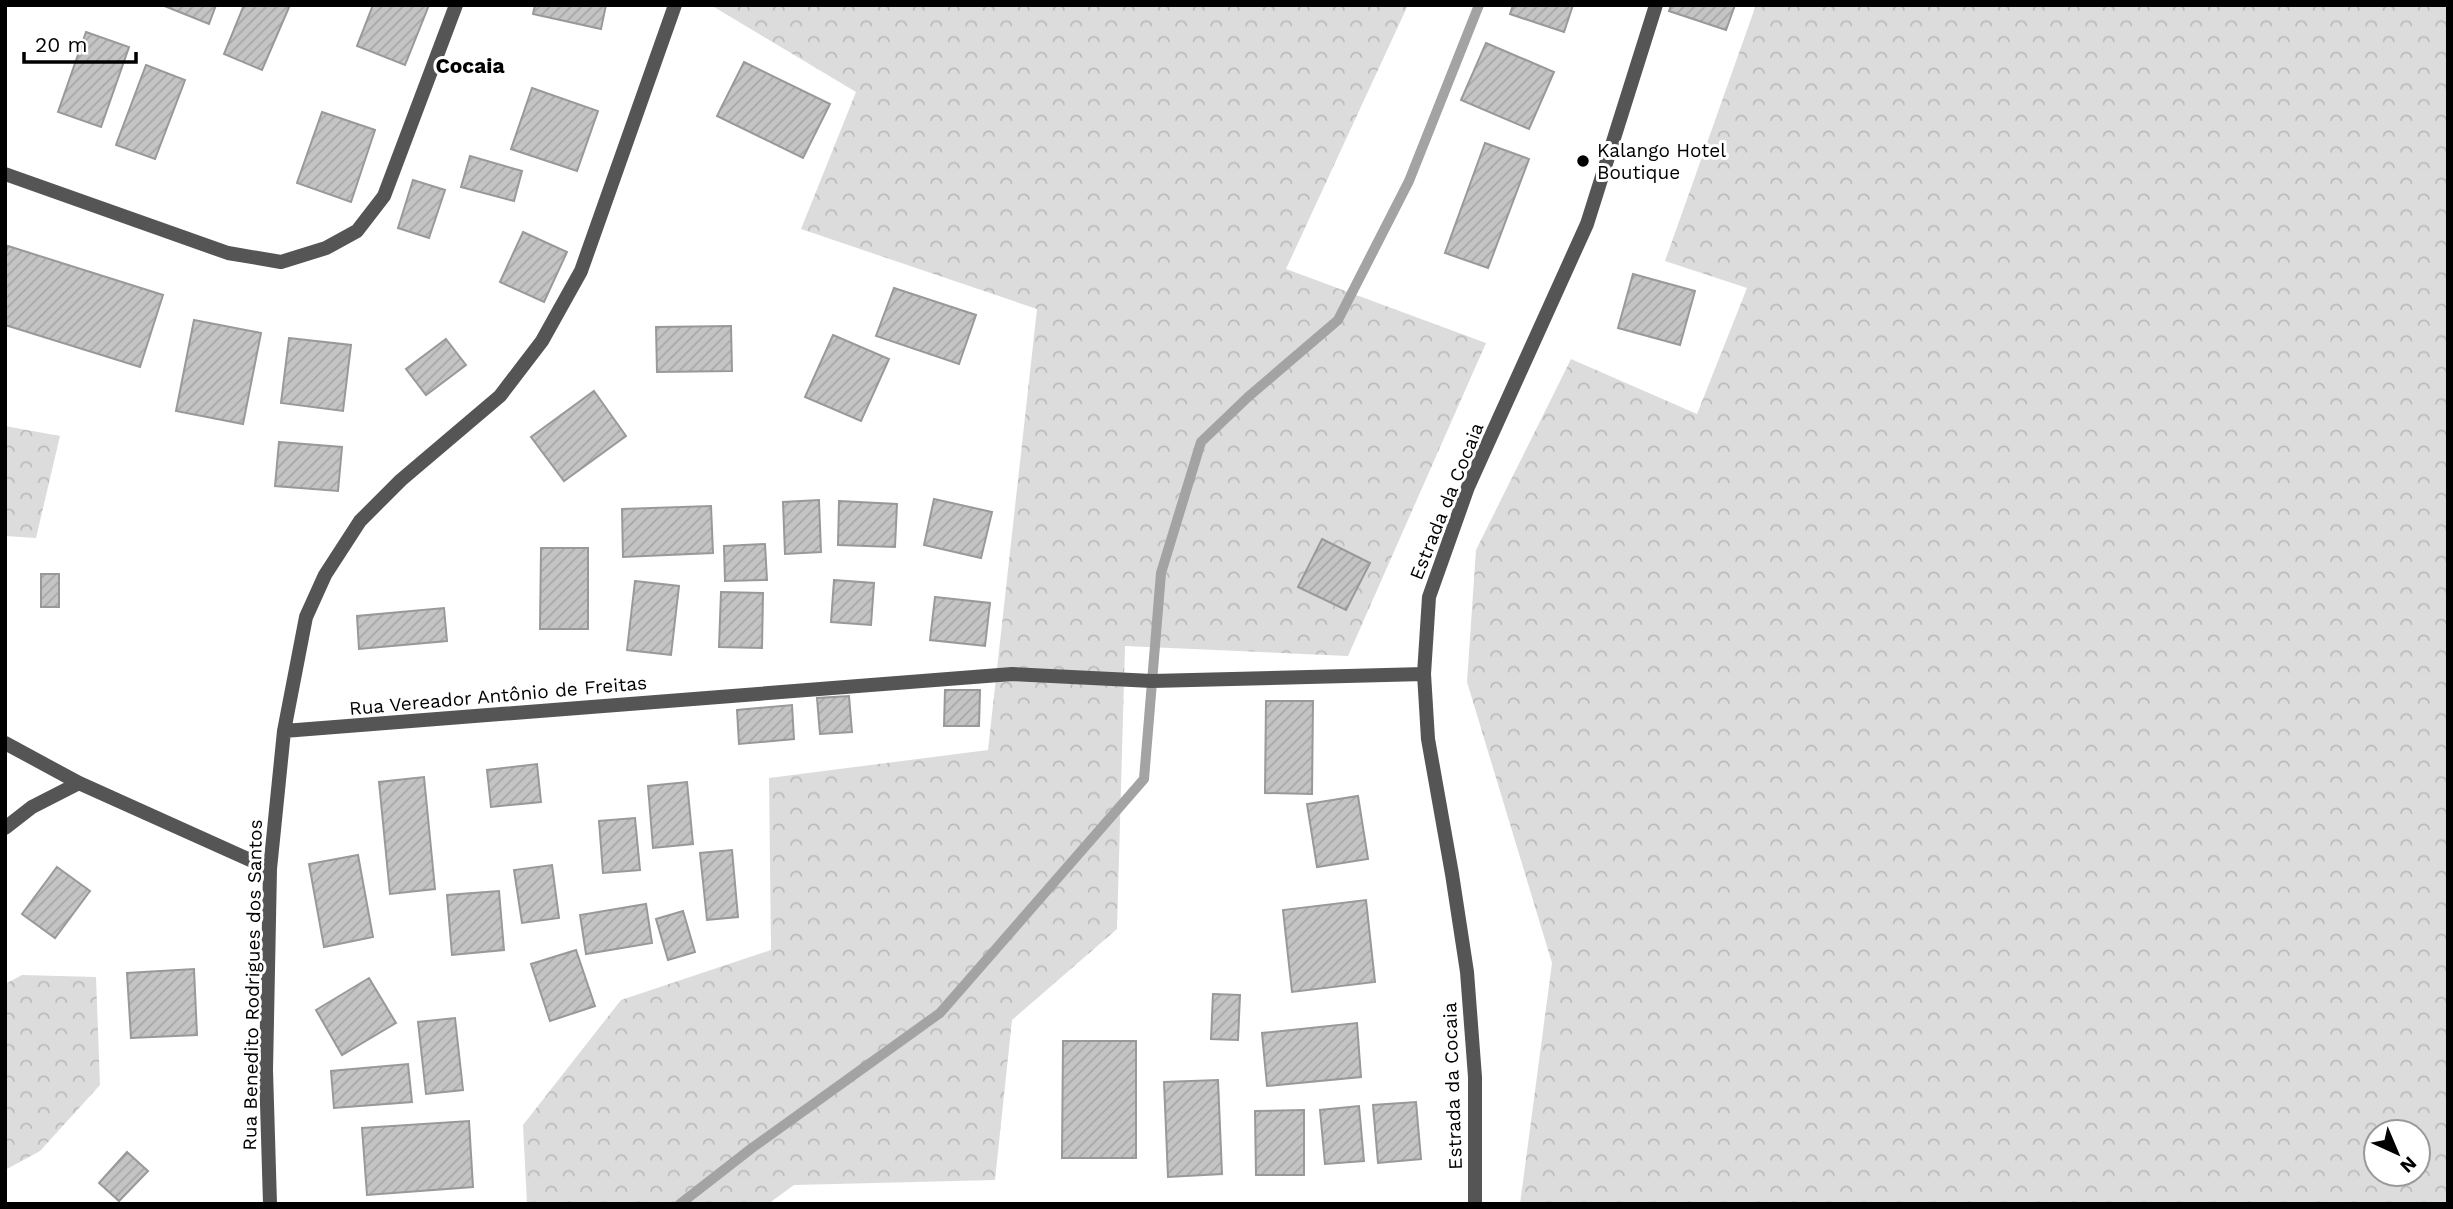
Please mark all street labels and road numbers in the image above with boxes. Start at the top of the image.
street label: Estrada da Cocaia [1404,419,1489,583]
street label: Rua Vereador Antônio de Freitas [348,671,648,720]
street label: Rua Benedito Rodrigues dos Santos [238,819,267,1151]
street label: Estrada da Cocaia [1438,1002,1467,1170]

